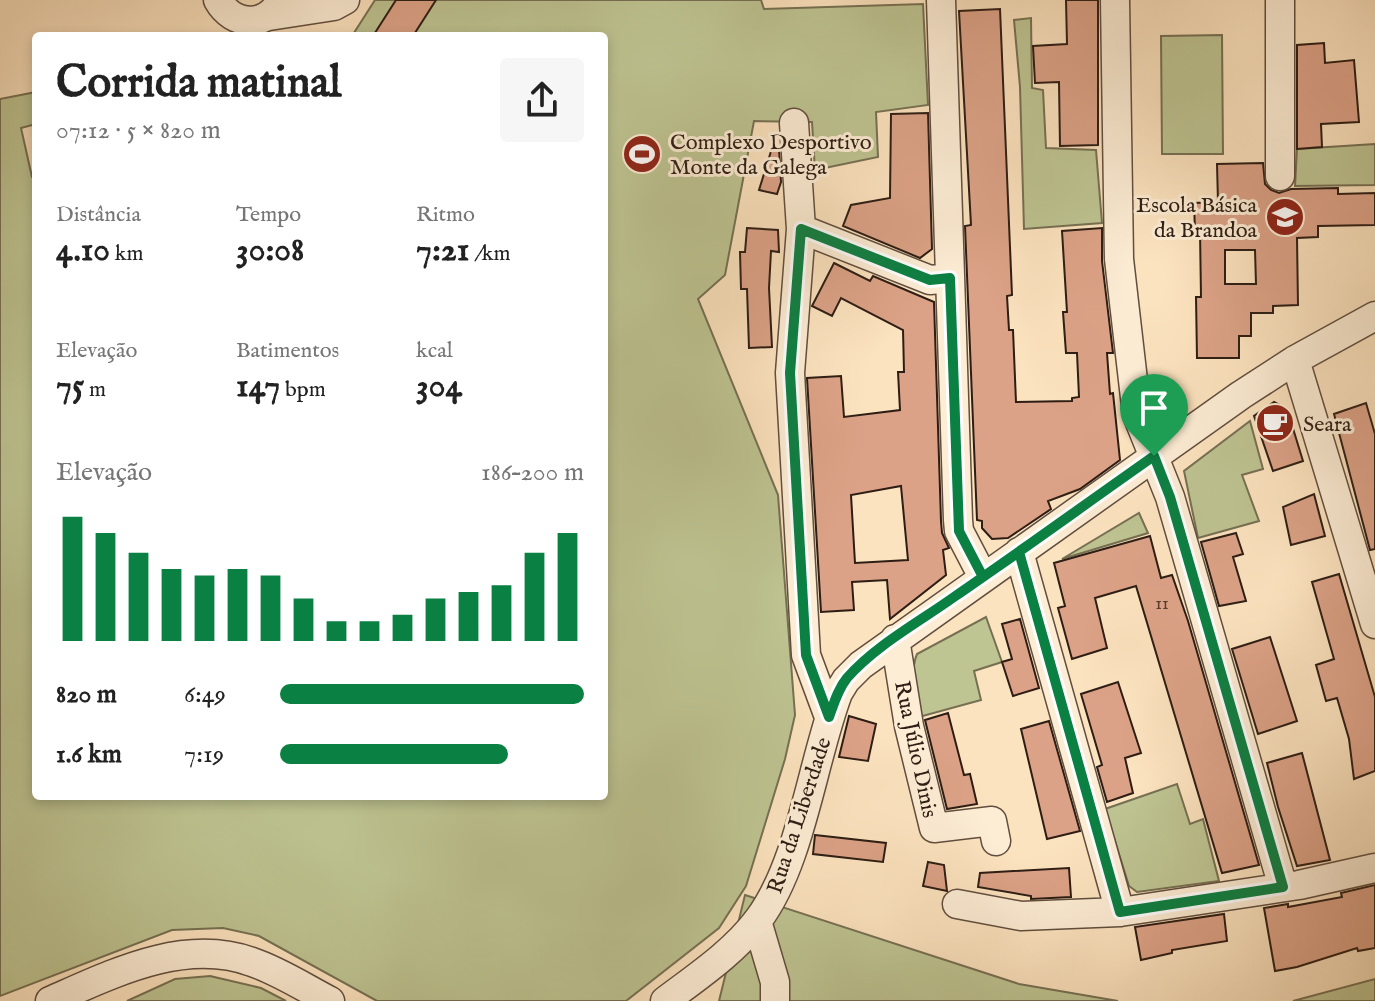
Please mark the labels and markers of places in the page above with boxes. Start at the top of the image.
place label: Complexo Desportivo Monte da Galega [670,129,872,182]
sports icon: Complexo Desportivo Monte da Galega [621,133,663,175]
place label: Escola Básica da Brandoa [1136,192,1257,245]
school or university icon: Escola Básica da Brandoa [1264,196,1306,238]
pin [1120,374,1188,456]
cafe icon: Seara [1254,402,1296,444]
place label: Seara [1303,411,1352,439]

